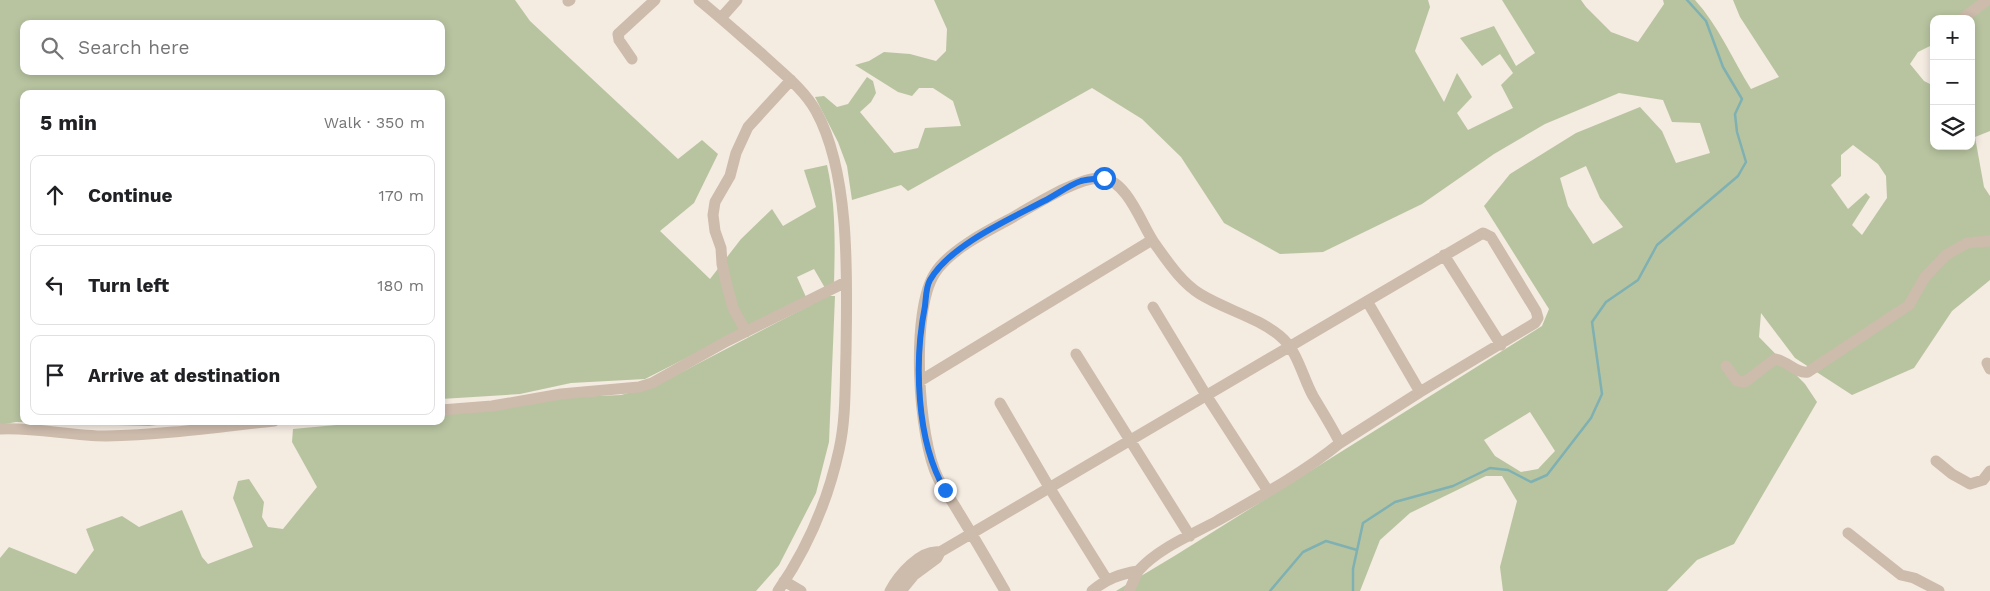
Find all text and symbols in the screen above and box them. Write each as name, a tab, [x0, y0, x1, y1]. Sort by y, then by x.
map controls	[1930, 15, 1975, 150]
button: +	[1930, 15, 1975, 60]
search box	[20, 20, 445, 75]
icon: search	[38, 34, 66, 62]
text: Search here	[78, 36, 189, 59]
button: −	[1930, 60, 1975, 105]
button: layers	[1930, 105, 1975, 150]
text: 5 min	[40, 110, 97, 135]
text: Walk · 350 m	[324, 113, 425, 132]
route start	[1093, 167, 1116, 190]
icon: ahead	[41, 181, 69, 209]
text: Continue	[88, 184, 172, 207]
text: 170 m	[378, 186, 424, 205]
icon: left	[41, 271, 69, 299]
text: Turn left	[88, 274, 169, 297]
text: 180 m	[377, 276, 424, 295]
icon: arrive	[41, 361, 69, 389]
text: Arrive at destination	[88, 364, 280, 387]
route end	[934, 479, 957, 502]

